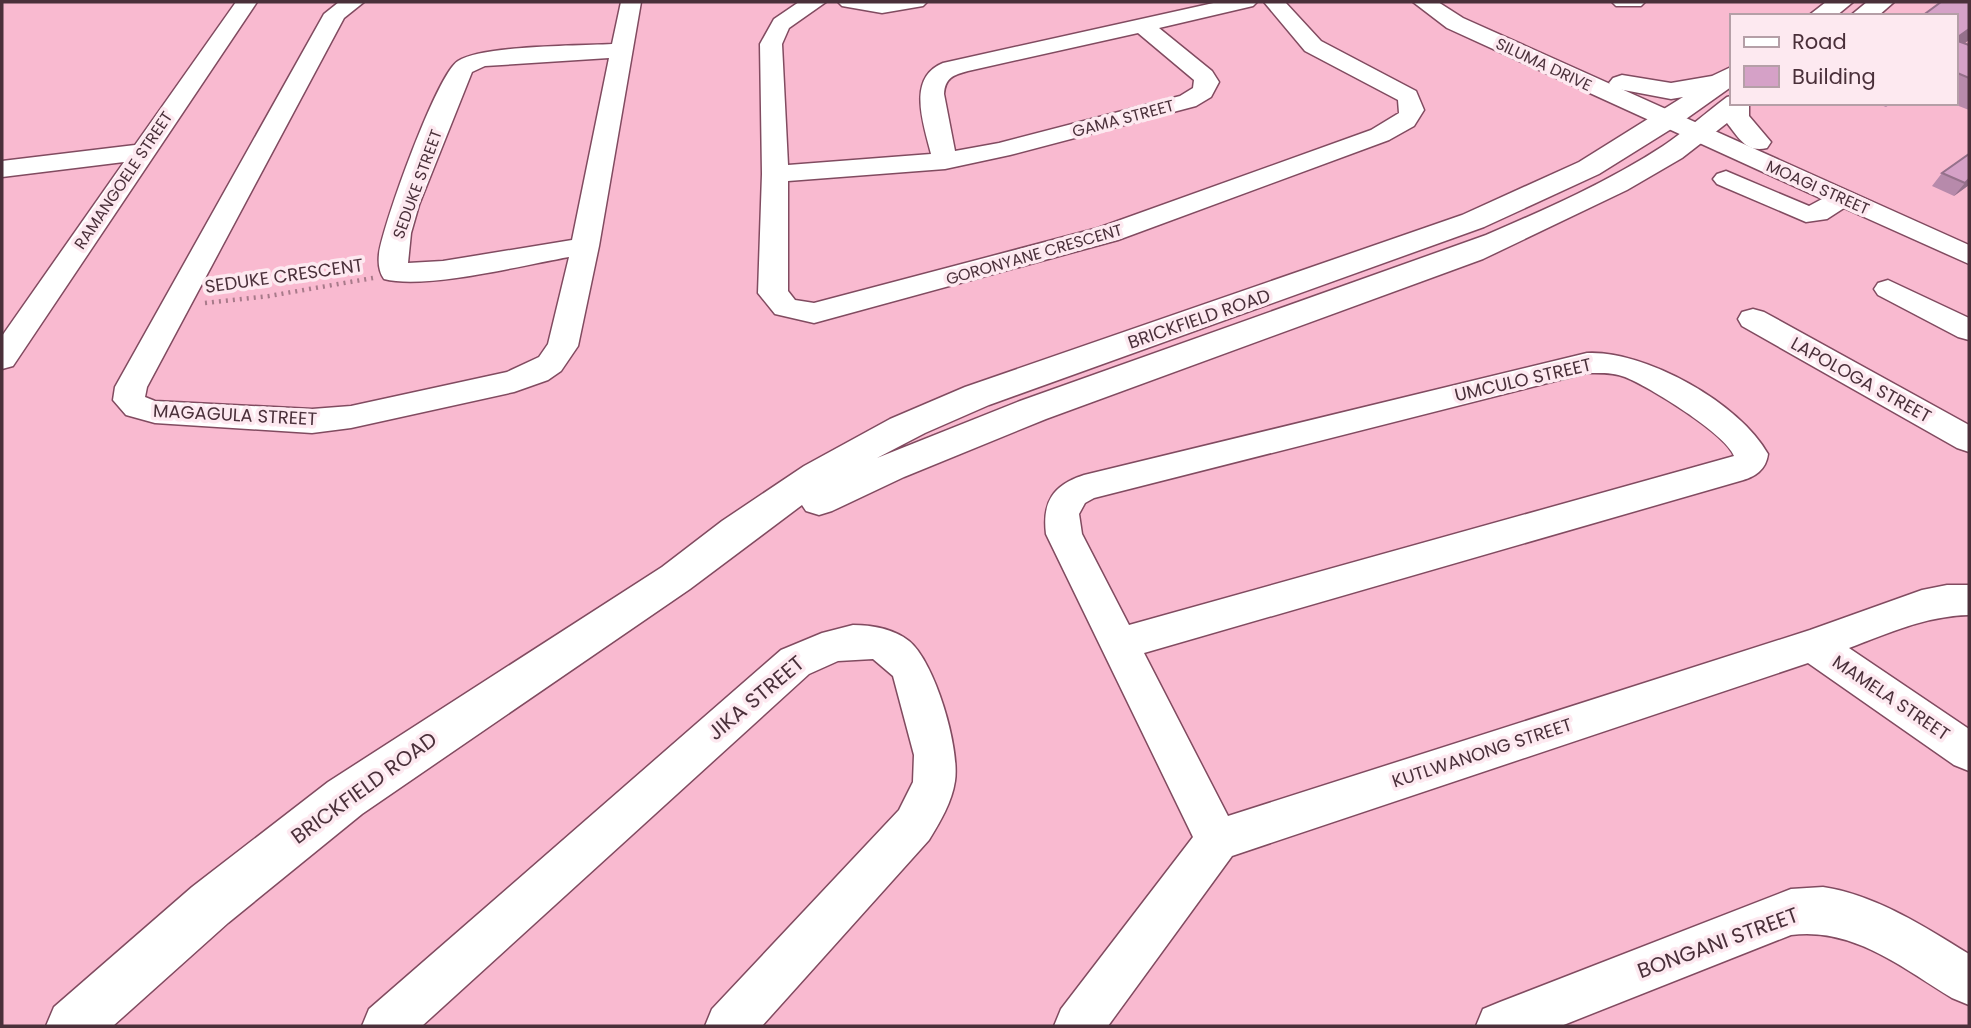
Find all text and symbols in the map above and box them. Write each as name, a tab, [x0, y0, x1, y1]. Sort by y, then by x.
legend	[1730, 14, 1957, 105]
text: Road	[1792, 27, 1847, 56]
street label: SILUMA DRIVE	[1492, 32, 1596, 97]
text: Building	[1792, 62, 1876, 91]
street label: GAMA STREET	[1069, 94, 1177, 143]
street label: RAMANGOELE STREET	[69, 106, 178, 254]
street label: SEDUKE STREET	[387, 126, 448, 242]
street label: MOAGI STREET	[1763, 154, 1873, 221]
street label: GORONYANE CRESCENT	[943, 218, 1125, 291]
street label: SEDUKE CRESCENT	[203, 252, 365, 299]
street label: BRICKFIELD ROAD	[1124, 282, 1273, 355]
street label: LAPOLOGA STREET	[1787, 331, 1936, 429]
street label: UMCULO STREET	[1452, 352, 1594, 407]
street label: MAGAGULA STREET	[152, 398, 318, 431]
street label: JIKA STREET	[701, 649, 810, 747]
street label: MAMELA STREET	[1828, 649, 1955, 746]
street label: KUTLWANONG STREET	[1389, 712, 1575, 793]
street label: BRICKFIELD ROAD	[285, 725, 443, 850]
street label: BONGANI STREET	[1633, 900, 1802, 985]

